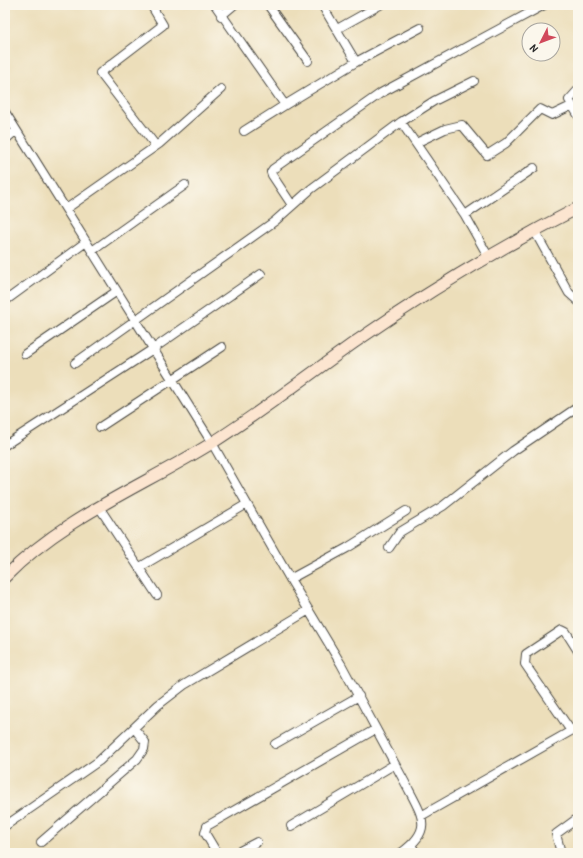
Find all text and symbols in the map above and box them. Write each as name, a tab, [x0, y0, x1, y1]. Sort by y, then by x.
north arrow	[521, 22, 561, 62]
text: N	[526, 42, 541, 56]

